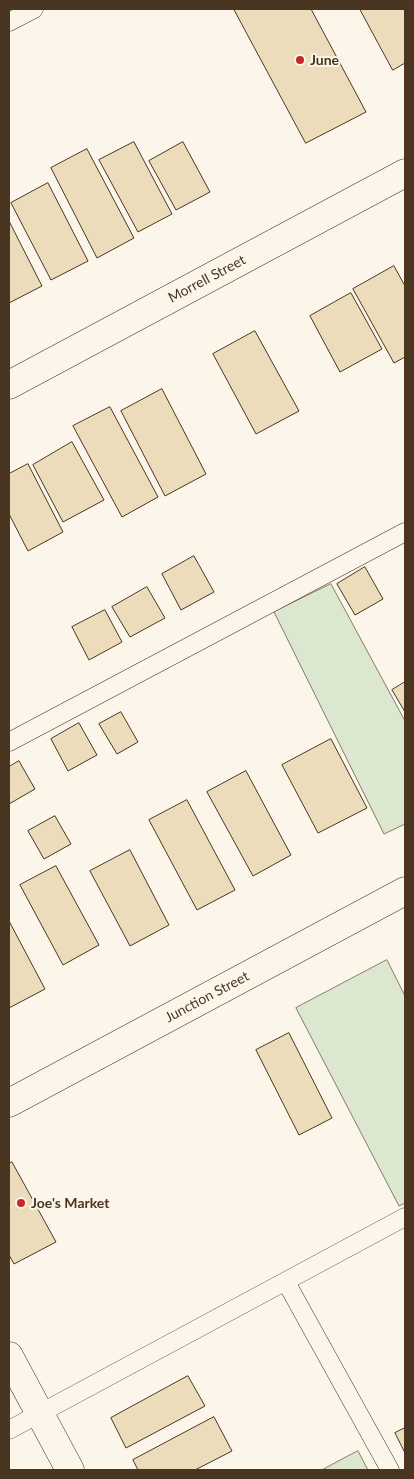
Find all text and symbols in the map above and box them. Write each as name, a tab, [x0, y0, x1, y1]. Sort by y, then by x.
place label: June	[310, 52, 339, 68]
marker: June	[294, 54, 306, 66]
street label: Morrell Street	[165, 252, 249, 306]
street label: Junction Street	[162, 968, 252, 1026]
place label: Joe's Market	[31, 1195, 109, 1211]
marker: Joe's Market	[15, 1197, 27, 1209]

